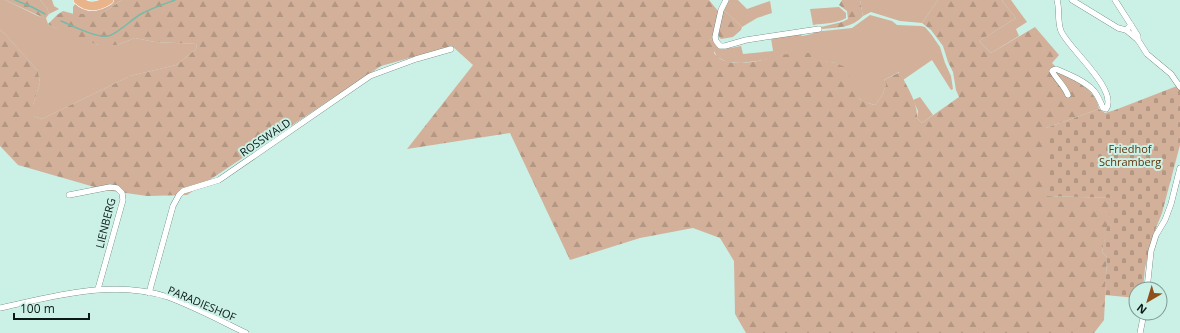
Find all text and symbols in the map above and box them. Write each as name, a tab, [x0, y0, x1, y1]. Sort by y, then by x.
street label: ROSSWALD	[237, 114, 293, 160]
park label: Friedhof Schramberg	[1099, 141, 1161, 169]
street label: LIENBERG	[92, 196, 118, 250]
north arrow	[1128, 281, 1168, 321]
street label: PARADIESHOF	[166, 282, 239, 324]
scale bar	[14, 295, 89, 321]
text: 100 m	[20, 300, 55, 317]
text: N	[1133, 301, 1150, 318]

